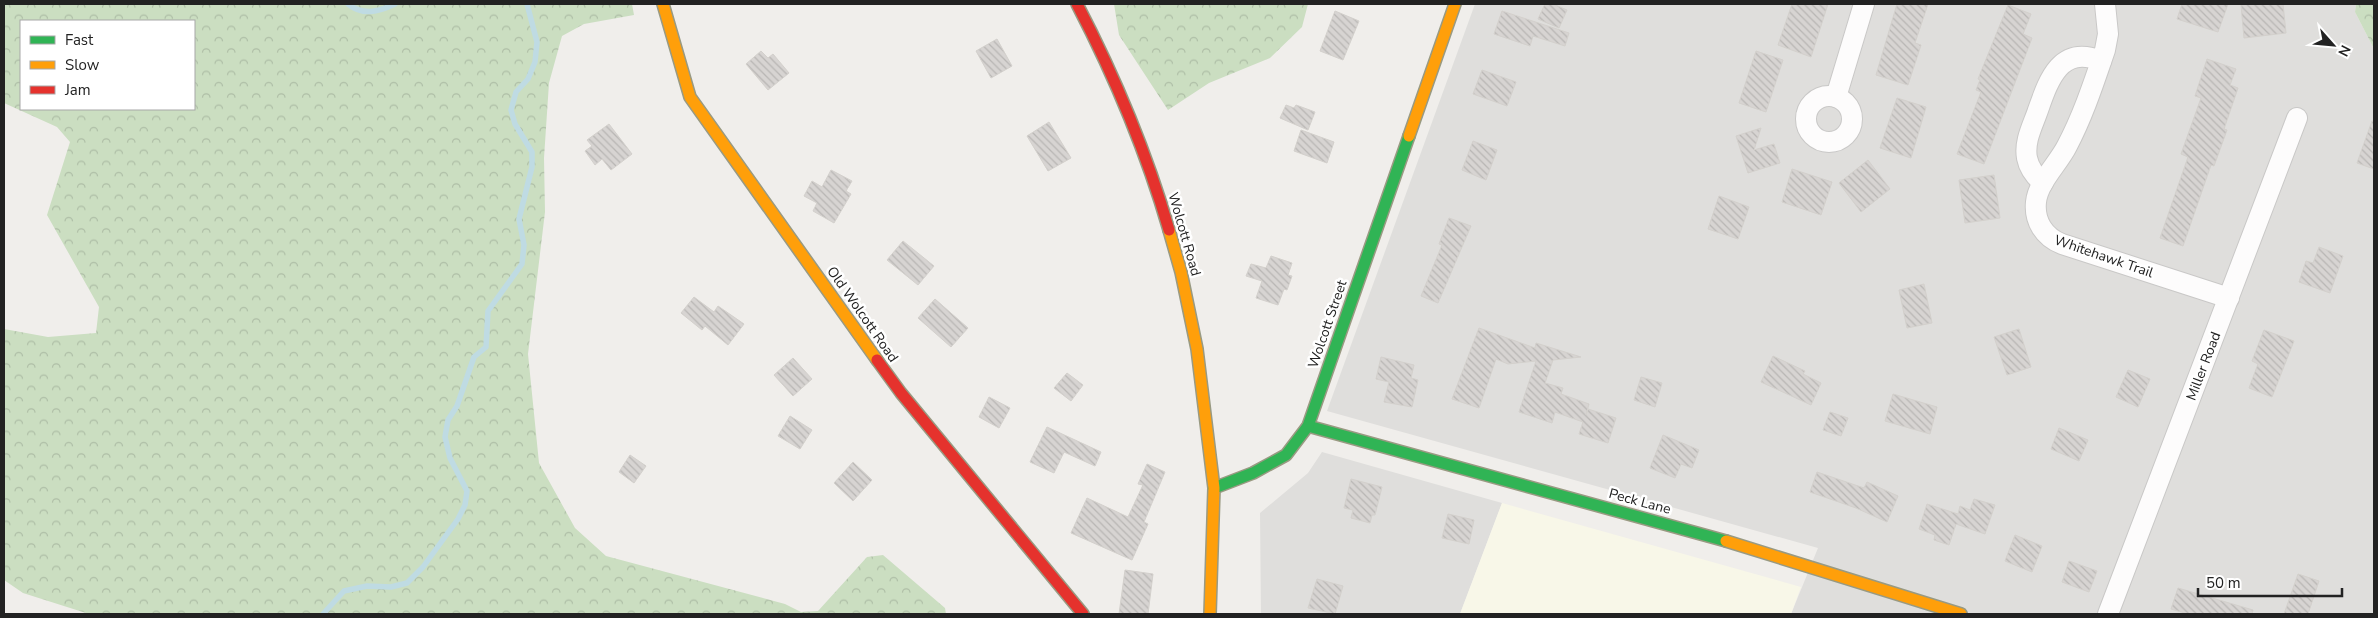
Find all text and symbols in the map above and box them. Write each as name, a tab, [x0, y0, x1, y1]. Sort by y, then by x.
legend	[20, 20, 195, 110]
north arrow	[2308, 20, 2358, 70]
text: Fast	[65, 30, 94, 50]
text: N	[2333, 42, 2355, 60]
text: Slow	[65, 55, 100, 75]
text: Jam	[64, 80, 91, 100]
street label: Wolcott Road	[1163, 190, 1206, 278]
street label: Whitehawk Trail	[2052, 231, 2157, 283]
street label: Old Wolcott Road	[822, 263, 903, 366]
street label: Wolcott Street	[1304, 278, 1351, 371]
street label: Miller Road	[2182, 329, 2225, 403]
street label: Peck Lane	[1607, 484, 1673, 519]
scale bar	[2198, 566, 2342, 598]
text: 50 m	[2206, 573, 2241, 593]

